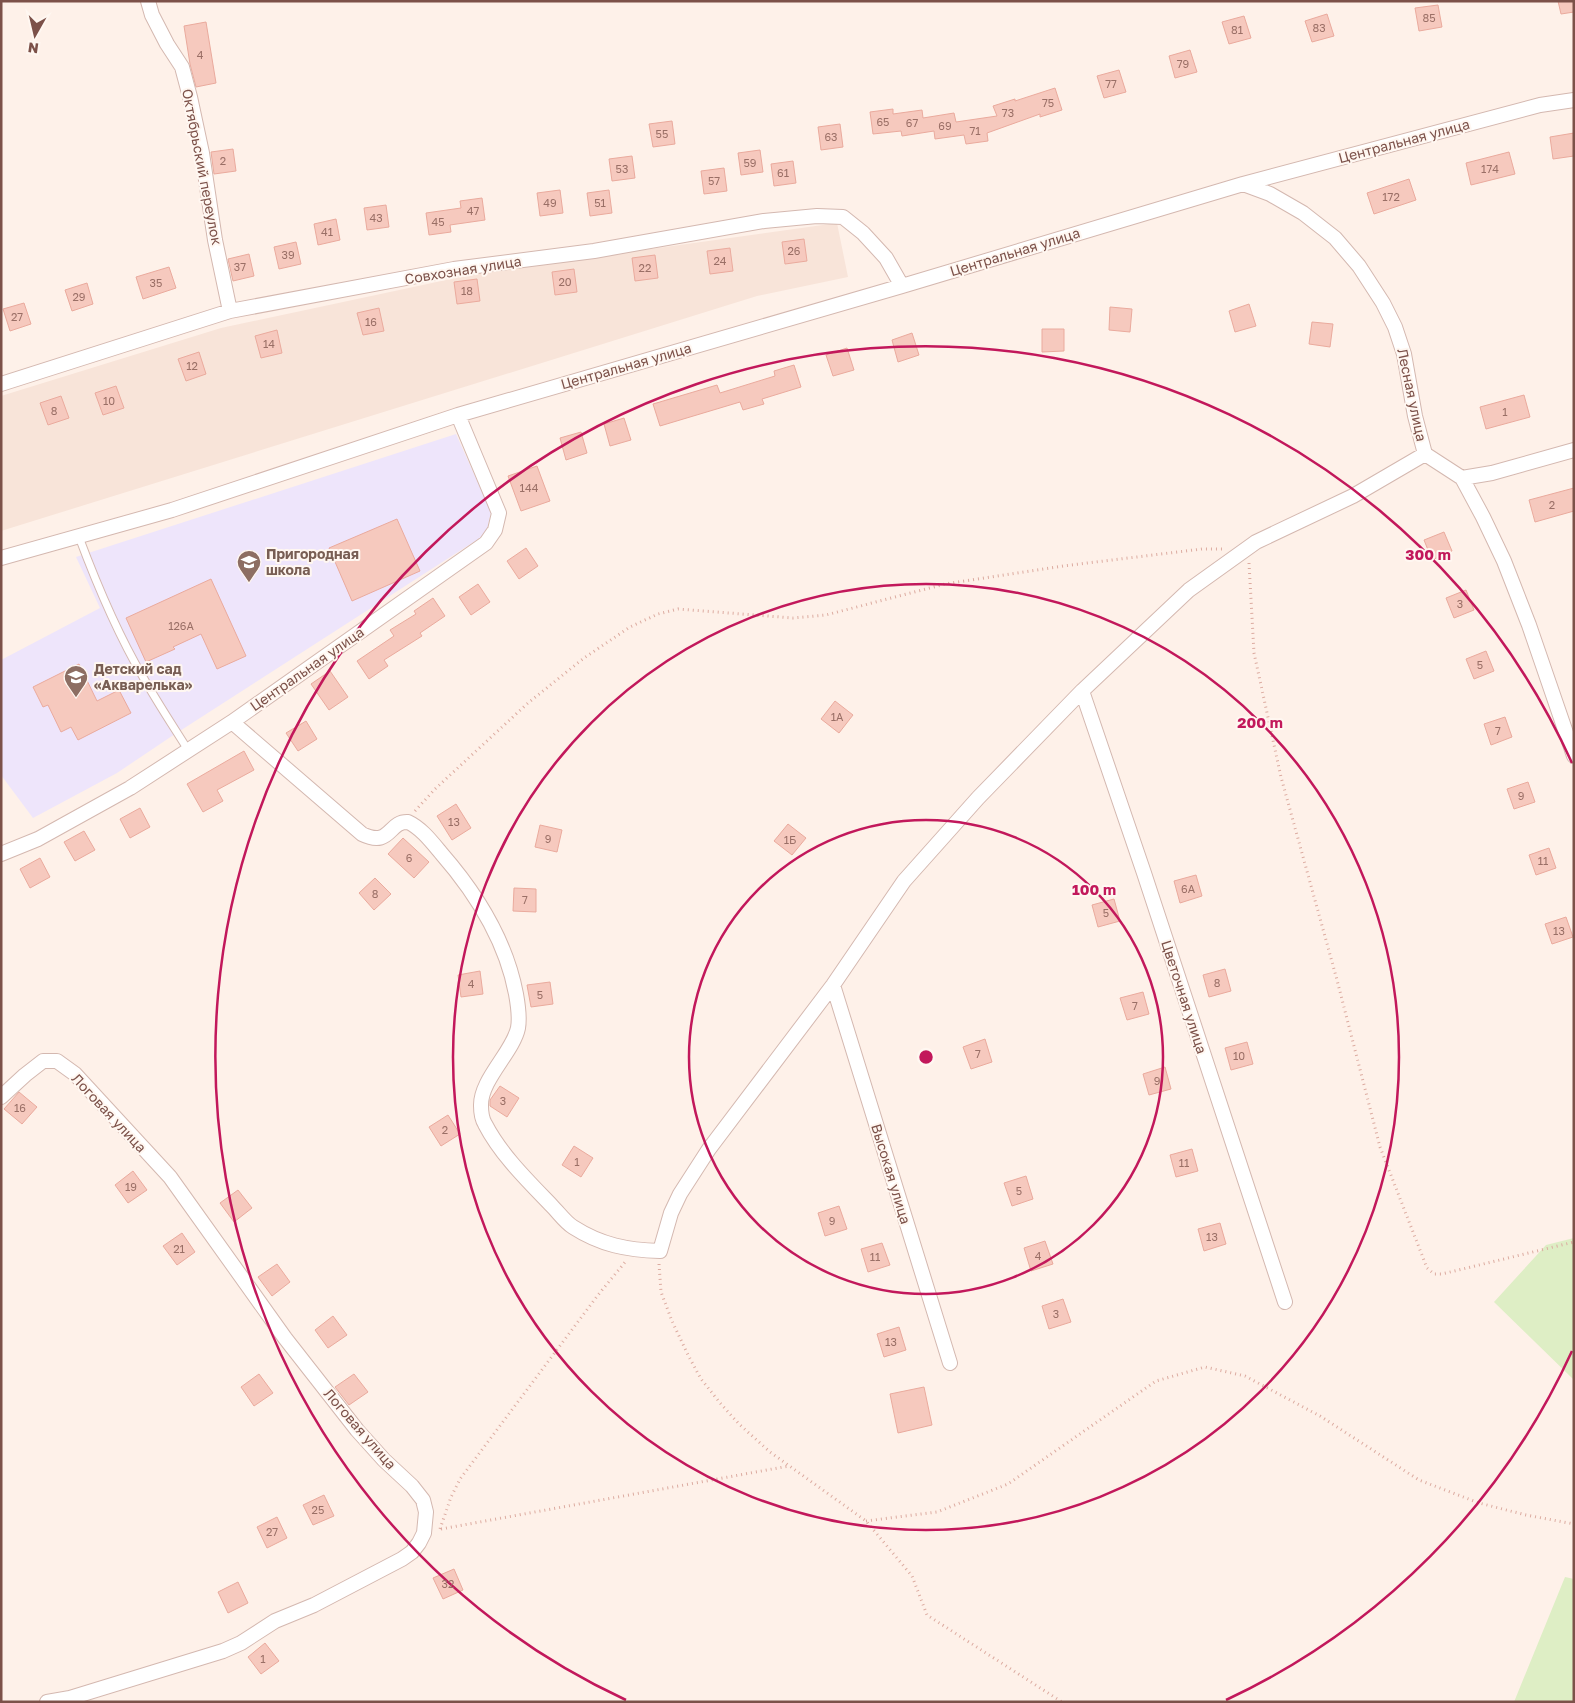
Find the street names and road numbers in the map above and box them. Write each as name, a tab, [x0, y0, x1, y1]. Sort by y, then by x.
street label: Октябрьский переулок	[179, 87, 226, 247]
street label: Центральная улица	[1336, 115, 1471, 166]
street label: Центральная улица	[948, 224, 1082, 279]
street label: Совхозная улица	[403, 252, 522, 287]
street label: Центральная улица	[559, 339, 693, 392]
street label: Лесная улица	[1394, 347, 1431, 443]
street label: Центральная улица	[247, 623, 367, 714]
street label: Цветочная улица	[1158, 938, 1211, 1056]
street label: Логовая улица	[69, 1070, 150, 1156]
street label: Высокая улица	[868, 1122, 915, 1226]
street label: Логовая улица	[321, 1385, 400, 1473]

